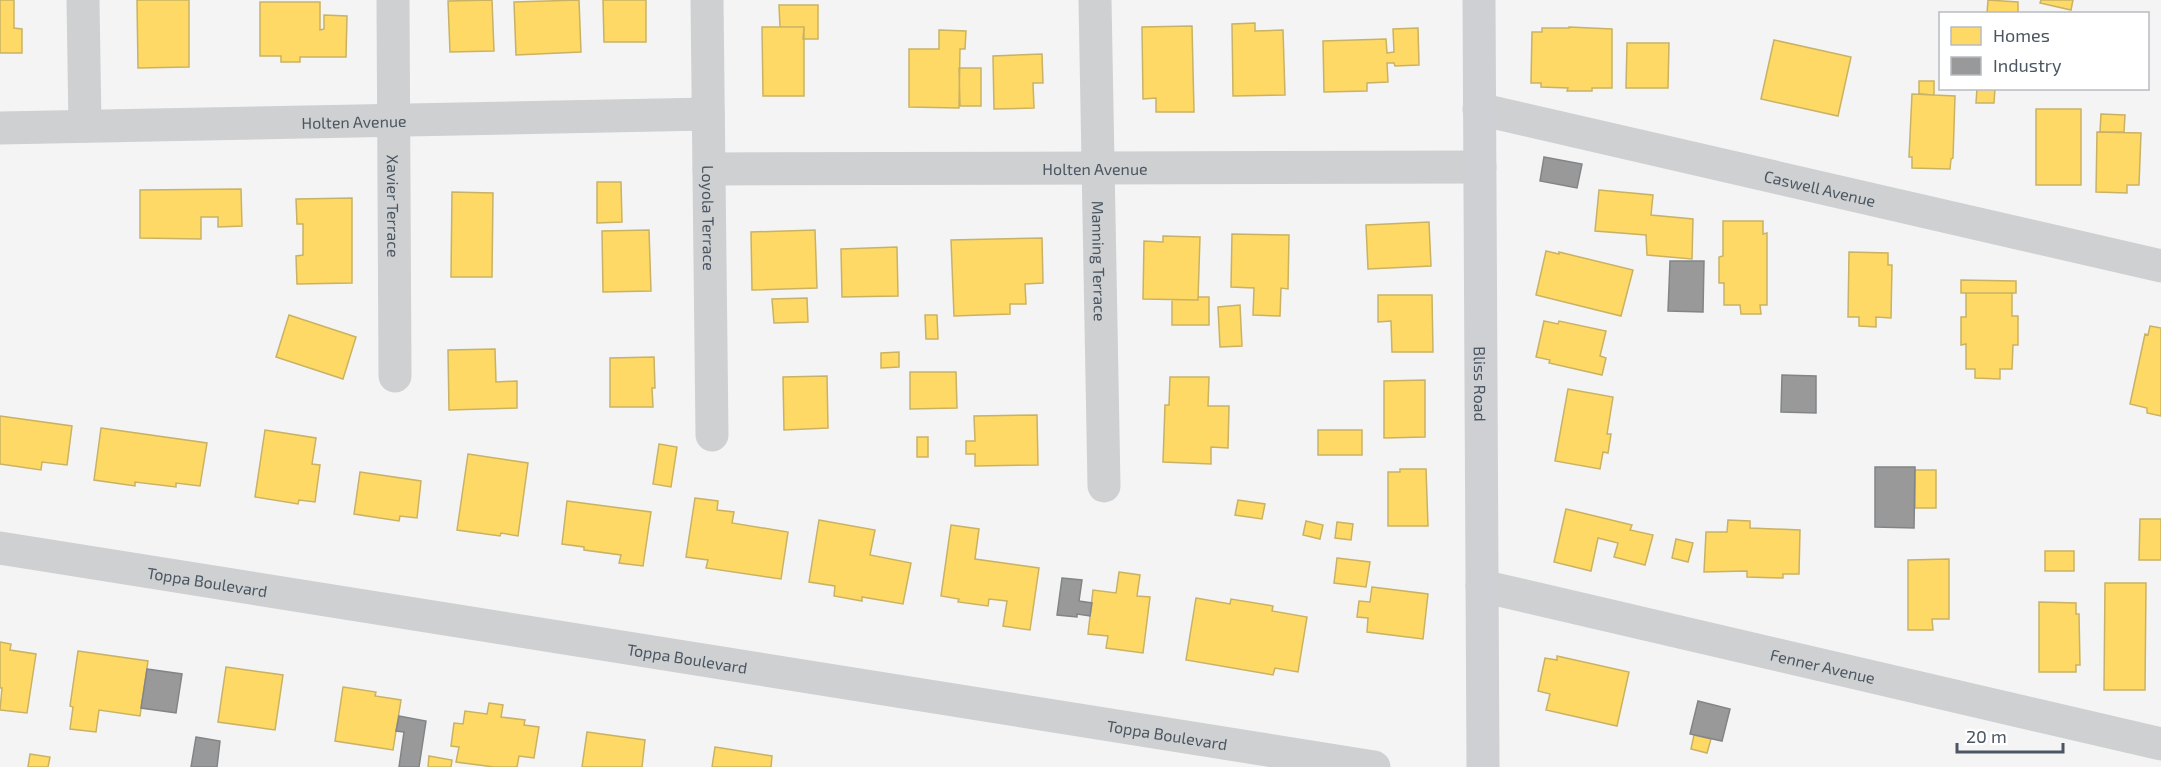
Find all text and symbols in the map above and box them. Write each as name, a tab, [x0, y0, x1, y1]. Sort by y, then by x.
legend	[1939, 12, 2149, 90]
text: Homes	[1993, 24, 2050, 46]
text: Industry	[1993, 54, 2062, 76]
street label: Holten Avenue	[301, 110, 407, 132]
street label: Xavier Terrace	[384, 154, 404, 258]
street label: Holten Avenue	[1042, 158, 1148, 178]
street label: Loyola Terrace	[699, 165, 720, 271]
street label: Caswell Avenue	[1763, 166, 1878, 210]
street label: Manning Terrace	[1089, 200, 1110, 322]
street label: Bliss Road	[1471, 346, 1491, 422]
street label: Toppa Boulevard	[146, 562, 269, 600]
street label: Toppa Boulevard	[626, 639, 749, 677]
street label: Fenner Avenue	[1769, 644, 1877, 687]
street label: Toppa Boulevard	[1106, 715, 1229, 753]
scale bar	[1957, 716, 2064, 754]
text: 20 m	[1966, 725, 2007, 747]

